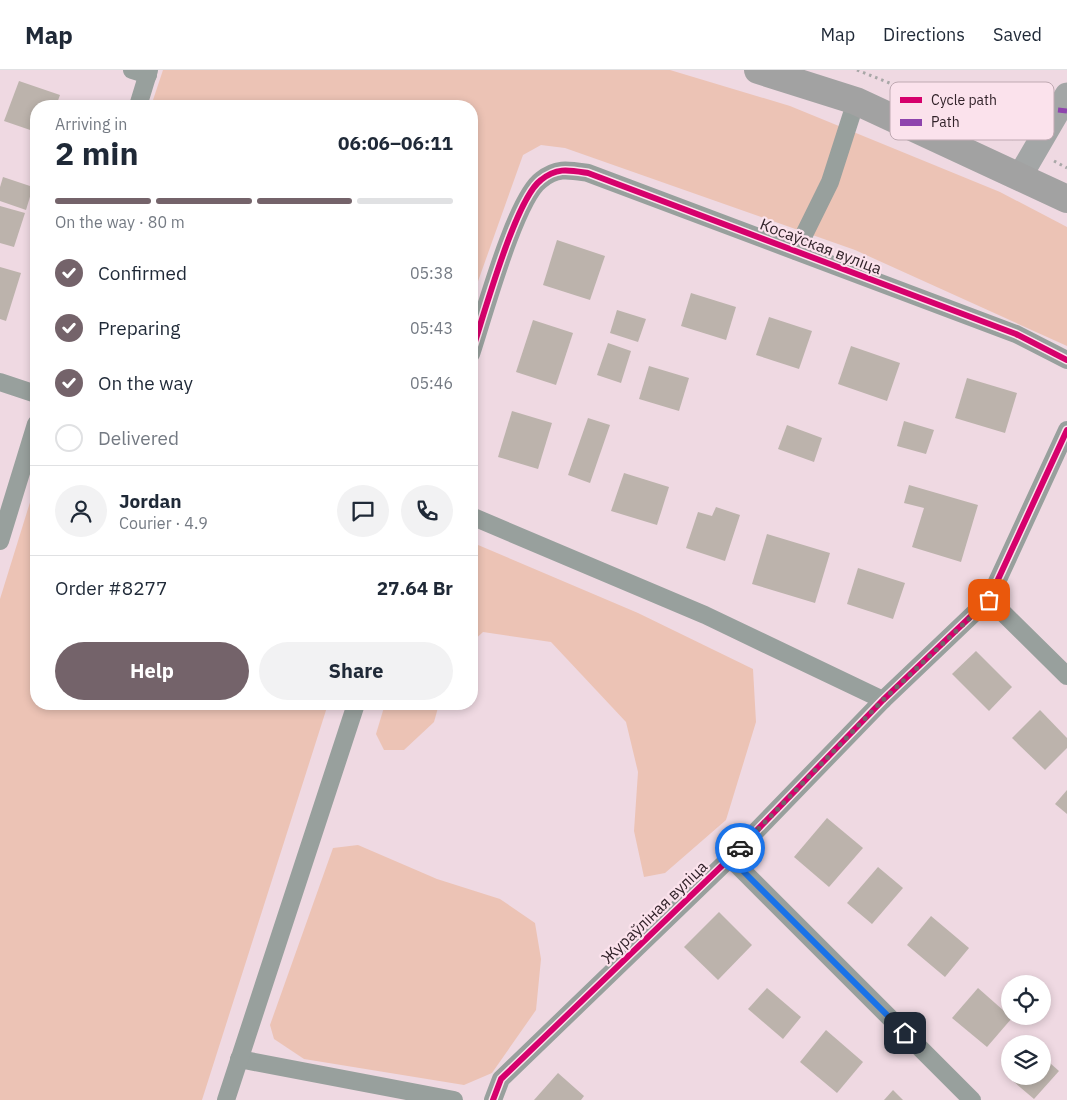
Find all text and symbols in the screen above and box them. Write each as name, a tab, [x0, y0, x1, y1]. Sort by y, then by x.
text: Map	[25, 19, 73, 51]
text: Map	[820, 23, 855, 46]
text: Directions	[883, 23, 965, 46]
text: Saved	[993, 23, 1042, 46]
legend	[890, 82, 1054, 140]
text: Cycle path	[931, 91, 997, 109]
text: Path	[931, 113, 960, 131]
text: Arriving in	[55, 114, 127, 134]
text: 06:06–06:11	[338, 131, 453, 155]
text: 2 min	[55, 132, 139, 174]
text: On the way · 80 m	[55, 212, 185, 232]
street label: Косаўская вуліца	[757, 214, 885, 279]
icon: check	[55, 259, 83, 287]
text: Confirmed	[98, 261, 187, 285]
text: 05:38	[410, 263, 453, 283]
icon: check	[55, 314, 83, 342]
text: Preparing	[98, 316, 180, 340]
text: 05:43	[410, 318, 453, 338]
icon: check	[55, 369, 83, 397]
text: On the way	[98, 371, 193, 395]
text: 05:46	[410, 373, 453, 393]
text: Delivered	[98, 426, 179, 450]
button: person	[55, 485, 107, 537]
button: chat	[337, 485, 389, 537]
button: phone	[401, 485, 453, 537]
text: Jordan	[119, 489, 182, 513]
text: Courier · 4.9	[119, 513, 208, 533]
text: Order #8277	[55, 576, 167, 600]
text: 27.64 Br	[377, 576, 453, 600]
pin	[968, 579, 1010, 621]
icon: bag	[975, 586, 1003, 614]
button: Help	[55, 642, 249, 700]
button: Share	[259, 642, 453, 700]
courier	[715, 823, 765, 873]
icon: car	[726, 834, 754, 862]
street label: Жураўліная вуліца	[597, 856, 712, 968]
map controls	[1001, 975, 1051, 1085]
button: locate	[1001, 975, 1051, 1025]
pin	[884, 1012, 926, 1054]
icon: home	[891, 1019, 919, 1047]
button: layers	[1001, 1035, 1051, 1085]

